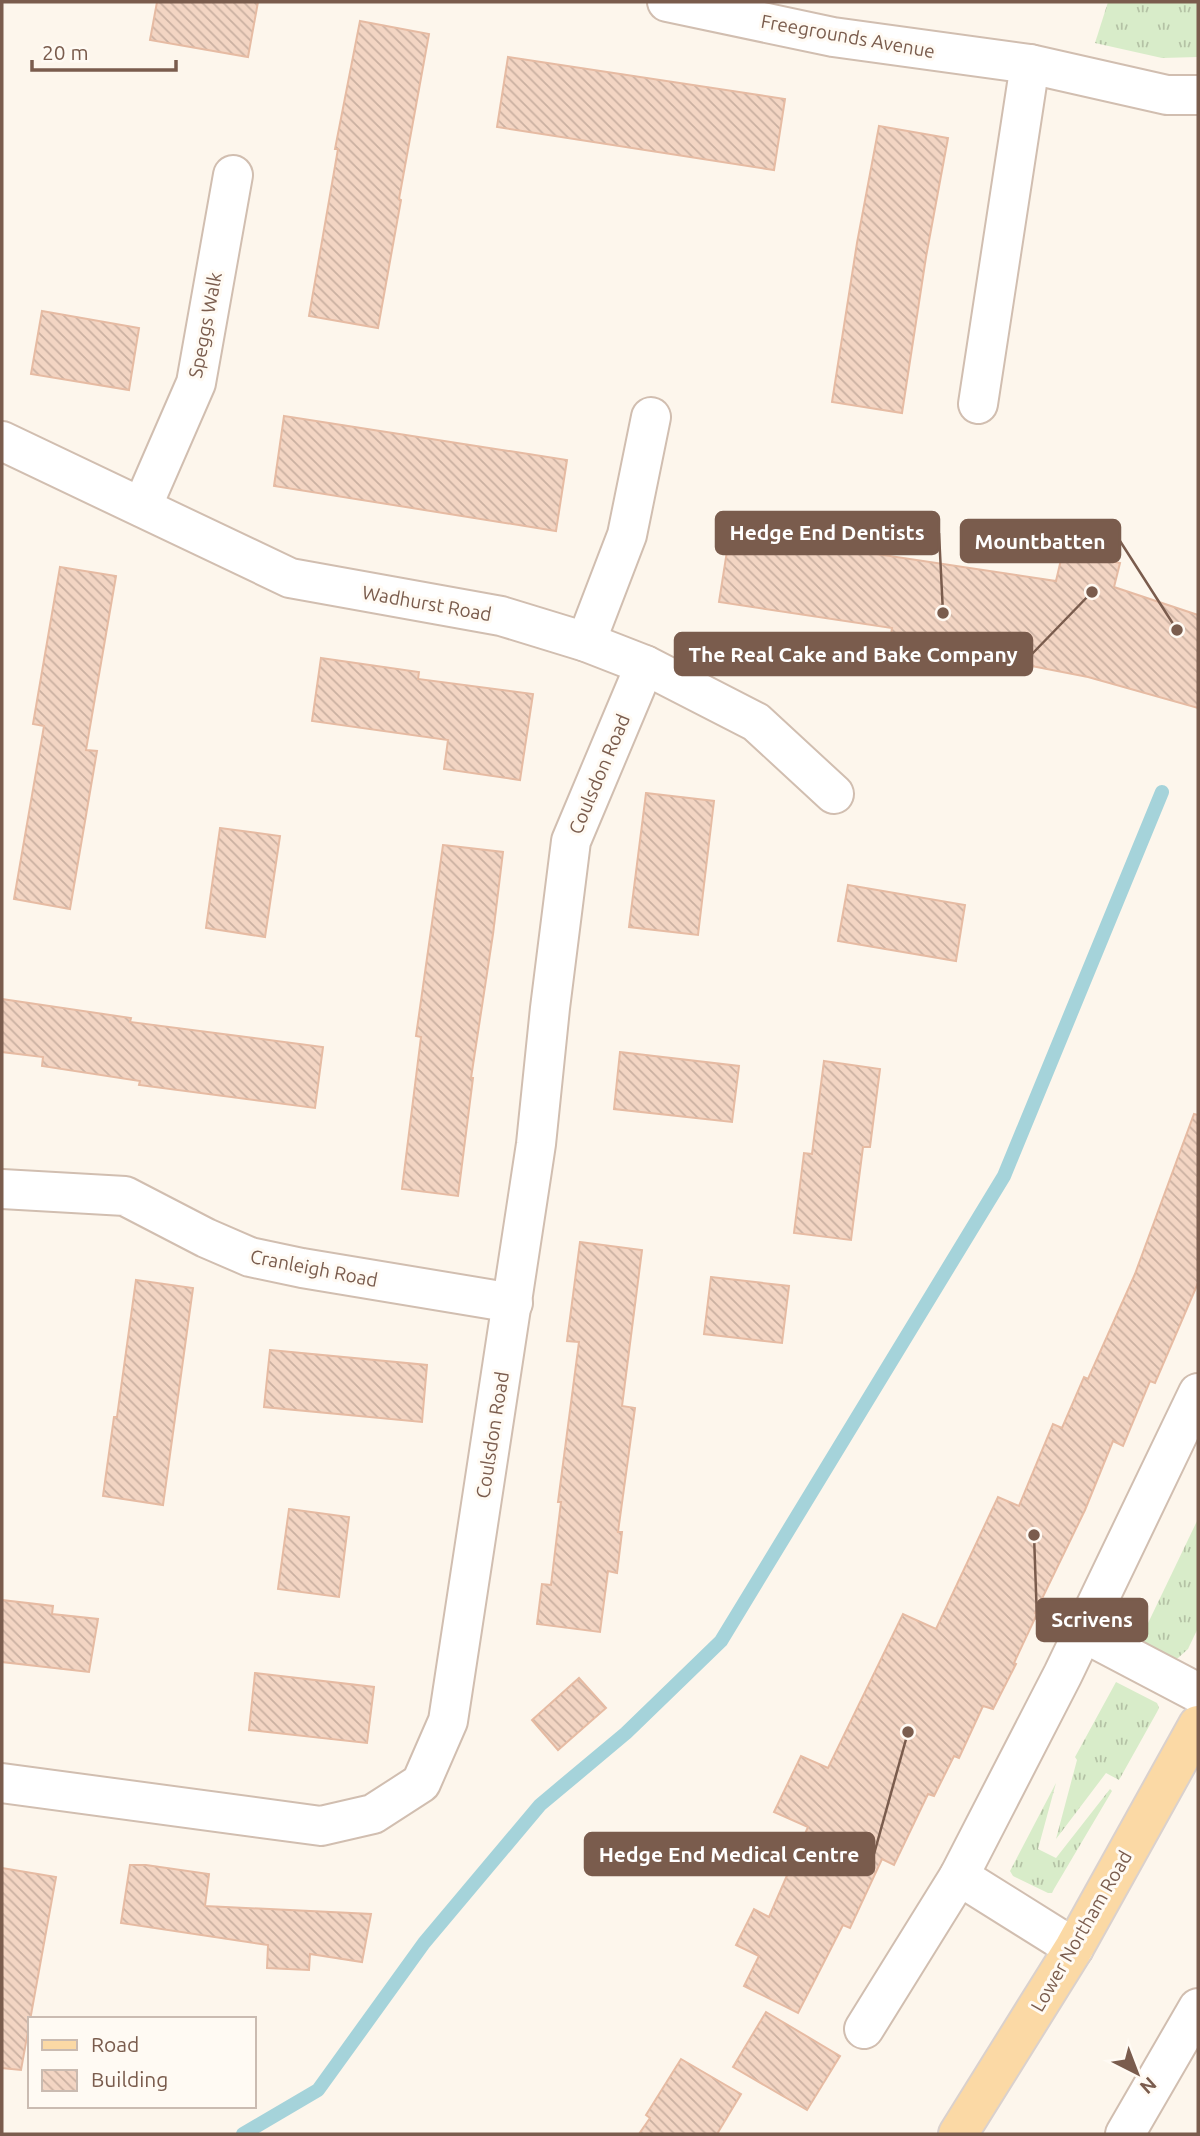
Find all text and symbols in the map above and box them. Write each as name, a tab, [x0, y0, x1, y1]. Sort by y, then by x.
street label: Freegrounds Avenue	[759, 10, 937, 62]
scale bar	[32, 28, 175, 72]
text: 20 m	[42, 40, 89, 64]
street label: Speggs Walk	[184, 270, 226, 380]
callout: Hedge End Dentists	[716, 512, 939, 554]
text: Hedge End Dentists	[729, 520, 925, 544]
callout: Mountbatten	[961, 520, 1120, 562]
text: Mountbatten	[974, 529, 1106, 553]
street label: Wadhurst Road	[361, 581, 493, 625]
callout: The Real Cake and Bake Company	[675, 633, 1032, 675]
text: The Real Cake and Bake Company	[688, 642, 1018, 666]
street label: Coulsdon Road	[564, 711, 634, 837]
street label: Cranleigh Road	[248, 1245, 380, 1291]
street label: Coulsdon Road	[471, 1370, 513, 1500]
callout: Scrivens	[1037, 1599, 1147, 1641]
text: Scrivens	[1051, 1607, 1133, 1631]
callout: Hedge End Medical Centre	[585, 1833, 874, 1875]
text: Hedge End Medical Centre	[599, 1842, 859, 1866]
street label: Lower Northam Road	[1026, 1847, 1136, 2015]
legend	[28, 2017, 256, 2108]
text: Road	[91, 2032, 139, 2056]
north arrow	[1102, 2038, 1172, 2108]
text: Building	[91, 2067, 168, 2091]
text: N	[1136, 2073, 1161, 2099]

